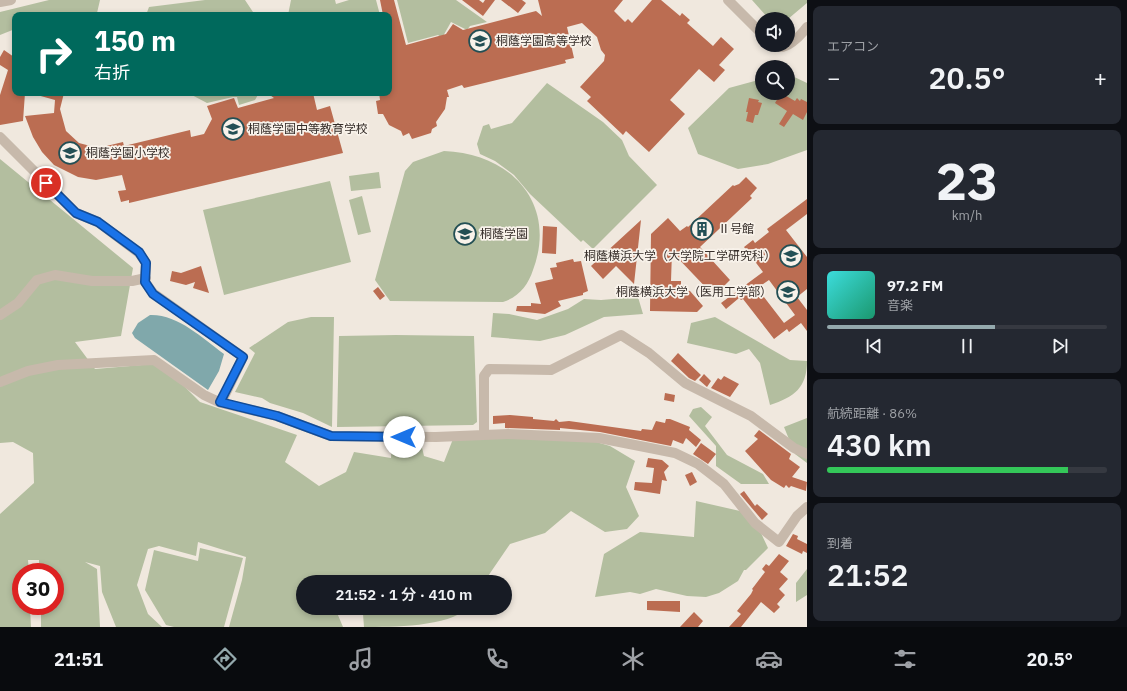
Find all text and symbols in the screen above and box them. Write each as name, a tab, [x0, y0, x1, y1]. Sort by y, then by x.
map controls	[755, 12, 795, 100]
button: sound	[755, 12, 795, 52]
text: 150 m	[94, 22, 176, 59]
icon: right	[28, 28, 80, 80]
school or university icon: 桐蔭学園高等学校	[467, 28, 493, 54]
place label: 桐蔭学園高等学校	[496, 33, 592, 48]
text: エアコン	[827, 38, 879, 55]
text: 20.5°	[928, 58, 1006, 97]
button: search	[755, 60, 795, 100]
text: 右折	[94, 61, 130, 84]
text: −	[827, 63, 840, 92]
text: +	[1094, 63, 1107, 92]
school or university icon: 桐蔭学園中等教育学校	[220, 116, 246, 142]
place label: 桐蔭学園中等教育学校	[248, 121, 368, 136]
school or university icon: 桐蔭学園小学校	[57, 140, 83, 166]
place label: 桐蔭学園小学校	[86, 145, 170, 160]
text: 23	[936, 147, 998, 214]
pin	[29, 166, 63, 200]
icon: arrive	[35, 172, 57, 194]
text: km/h	[952, 207, 982, 224]
building icon: Ⅱ号館	[689, 216, 715, 242]
school or university icon: 桐蔭学園	[452, 221, 478, 247]
place label: Ⅱ号館	[718, 221, 754, 236]
place label: 桐蔭学園	[480, 226, 528, 241]
school or university icon: 桐蔭横浜大学（大学院工学研究科）	[778, 243, 804, 269]
place label: 桐蔭横浜大学（大学院工学研究科）	[584, 248, 776, 263]
text: 97.2 FM	[887, 276, 943, 295]
school or university icon: 桐蔭横浜大学（医用工学部）	[775, 279, 801, 305]
place label: 桐蔭横浜大学（医用工学部）	[616, 284, 772, 299]
text: 音楽	[887, 297, 913, 314]
icon: previous	[863, 335, 885, 357]
icon: pause	[956, 335, 978, 357]
icon: next	[1049, 335, 1071, 357]
text: 航続距離 · 86%	[827, 405, 917, 422]
position arrow	[383, 416, 425, 458]
text: 430 km	[827, 425, 932, 464]
text: 到着	[827, 535, 853, 552]
text: 21:52	[827, 555, 909, 594]
speed limit sign: 30	[12, 563, 64, 615]
text: 21:52 · 1 分 · 410 m	[336, 585, 472, 604]
icon: directions	[211, 645, 239, 673]
icon: music	[347, 645, 375, 673]
icon: phone	[483, 645, 511, 673]
icon: climate	[619, 645, 647, 673]
icon: car	[755, 645, 783, 673]
icon: filters	[891, 645, 919, 673]
text: 21:51	[54, 648, 103, 671]
text: 20.5°	[1027, 648, 1073, 671]

